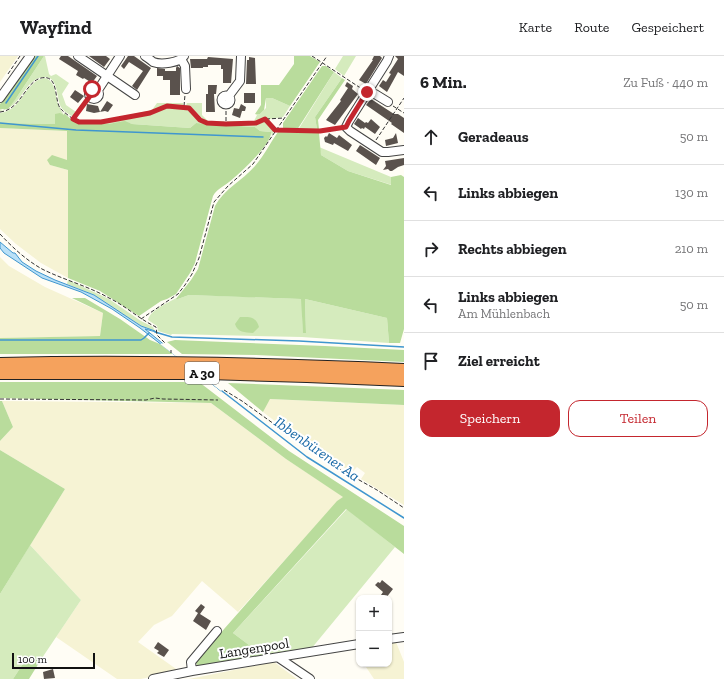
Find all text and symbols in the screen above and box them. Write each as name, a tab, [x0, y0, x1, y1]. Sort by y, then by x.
text: Wayfind	[20, 16, 92, 39]
text: Karte	[519, 19, 552, 36]
text: Route	[574, 19, 609, 36]
text: Gespeichert	[631, 19, 704, 36]
text: 6 Min.	[420, 72, 467, 92]
text: Zu Fuß · 440 m	[623, 75, 708, 90]
route start	[83, 80, 101, 98]
route end	[358, 83, 376, 101]
icon: ahead	[420, 126, 442, 148]
text: Geradeaus	[458, 128, 529, 146]
text: 50 m	[680, 129, 708, 144]
icon: left	[420, 182, 442, 204]
text: Links abbiegen	[458, 184, 558, 202]
text: 130 m	[675, 185, 708, 200]
icon: right	[420, 238, 442, 260]
text: Rechts abbiegen	[458, 240, 567, 258]
text: 210 m	[675, 241, 708, 256]
text: Links abbiegen	[458, 288, 558, 306]
icon: left	[420, 294, 442, 316]
text: 50 m	[680, 297, 708, 312]
text: Am Mühlenbach	[458, 306, 550, 321]
icon: arrive	[420, 350, 442, 372]
text: Ziel erreicht	[458, 352, 540, 370]
road number: A 30	[185, 362, 219, 384]
button: Speichern	[420, 400, 560, 437]
button: Teilen	[568, 400, 708, 437]
water label: Ibbenbürener Aa	[271, 413, 363, 485]
map controls	[356, 595, 392, 667]
button: +	[356, 595, 392, 631]
button: −	[356, 631, 392, 667]
street label: Langenpool	[218, 635, 290, 662]
scale bar	[12, 651, 95, 670]
text: 100 m	[18, 653, 47, 666]

